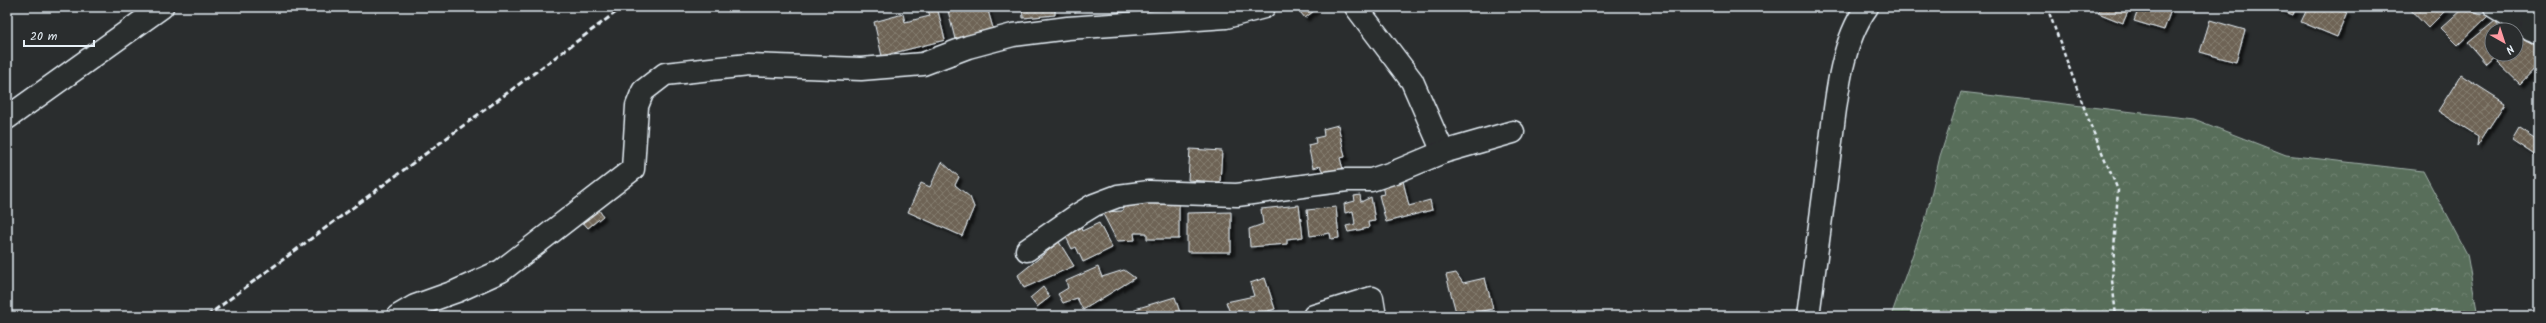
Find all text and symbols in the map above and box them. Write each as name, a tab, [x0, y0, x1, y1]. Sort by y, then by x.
scale bar	[24, 22, 94, 48]
north arrow	[2484, 22, 2524, 62]
text: 20 m	[30, 27, 58, 46]
text: N	[2501, 40, 2518, 58]

